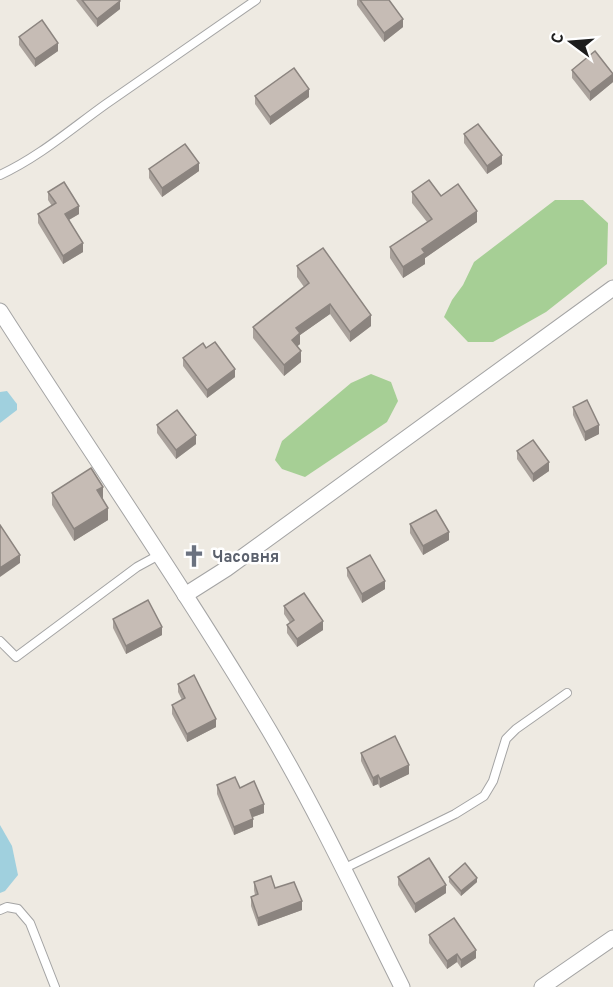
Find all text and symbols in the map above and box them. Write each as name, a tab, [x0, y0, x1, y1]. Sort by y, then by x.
north arrow	[541, 12, 601, 72]
text: С	[547, 31, 570, 46]
church icon: Часовня	[181, 543, 207, 569]
place label: Часовня	[212, 548, 279, 568]

